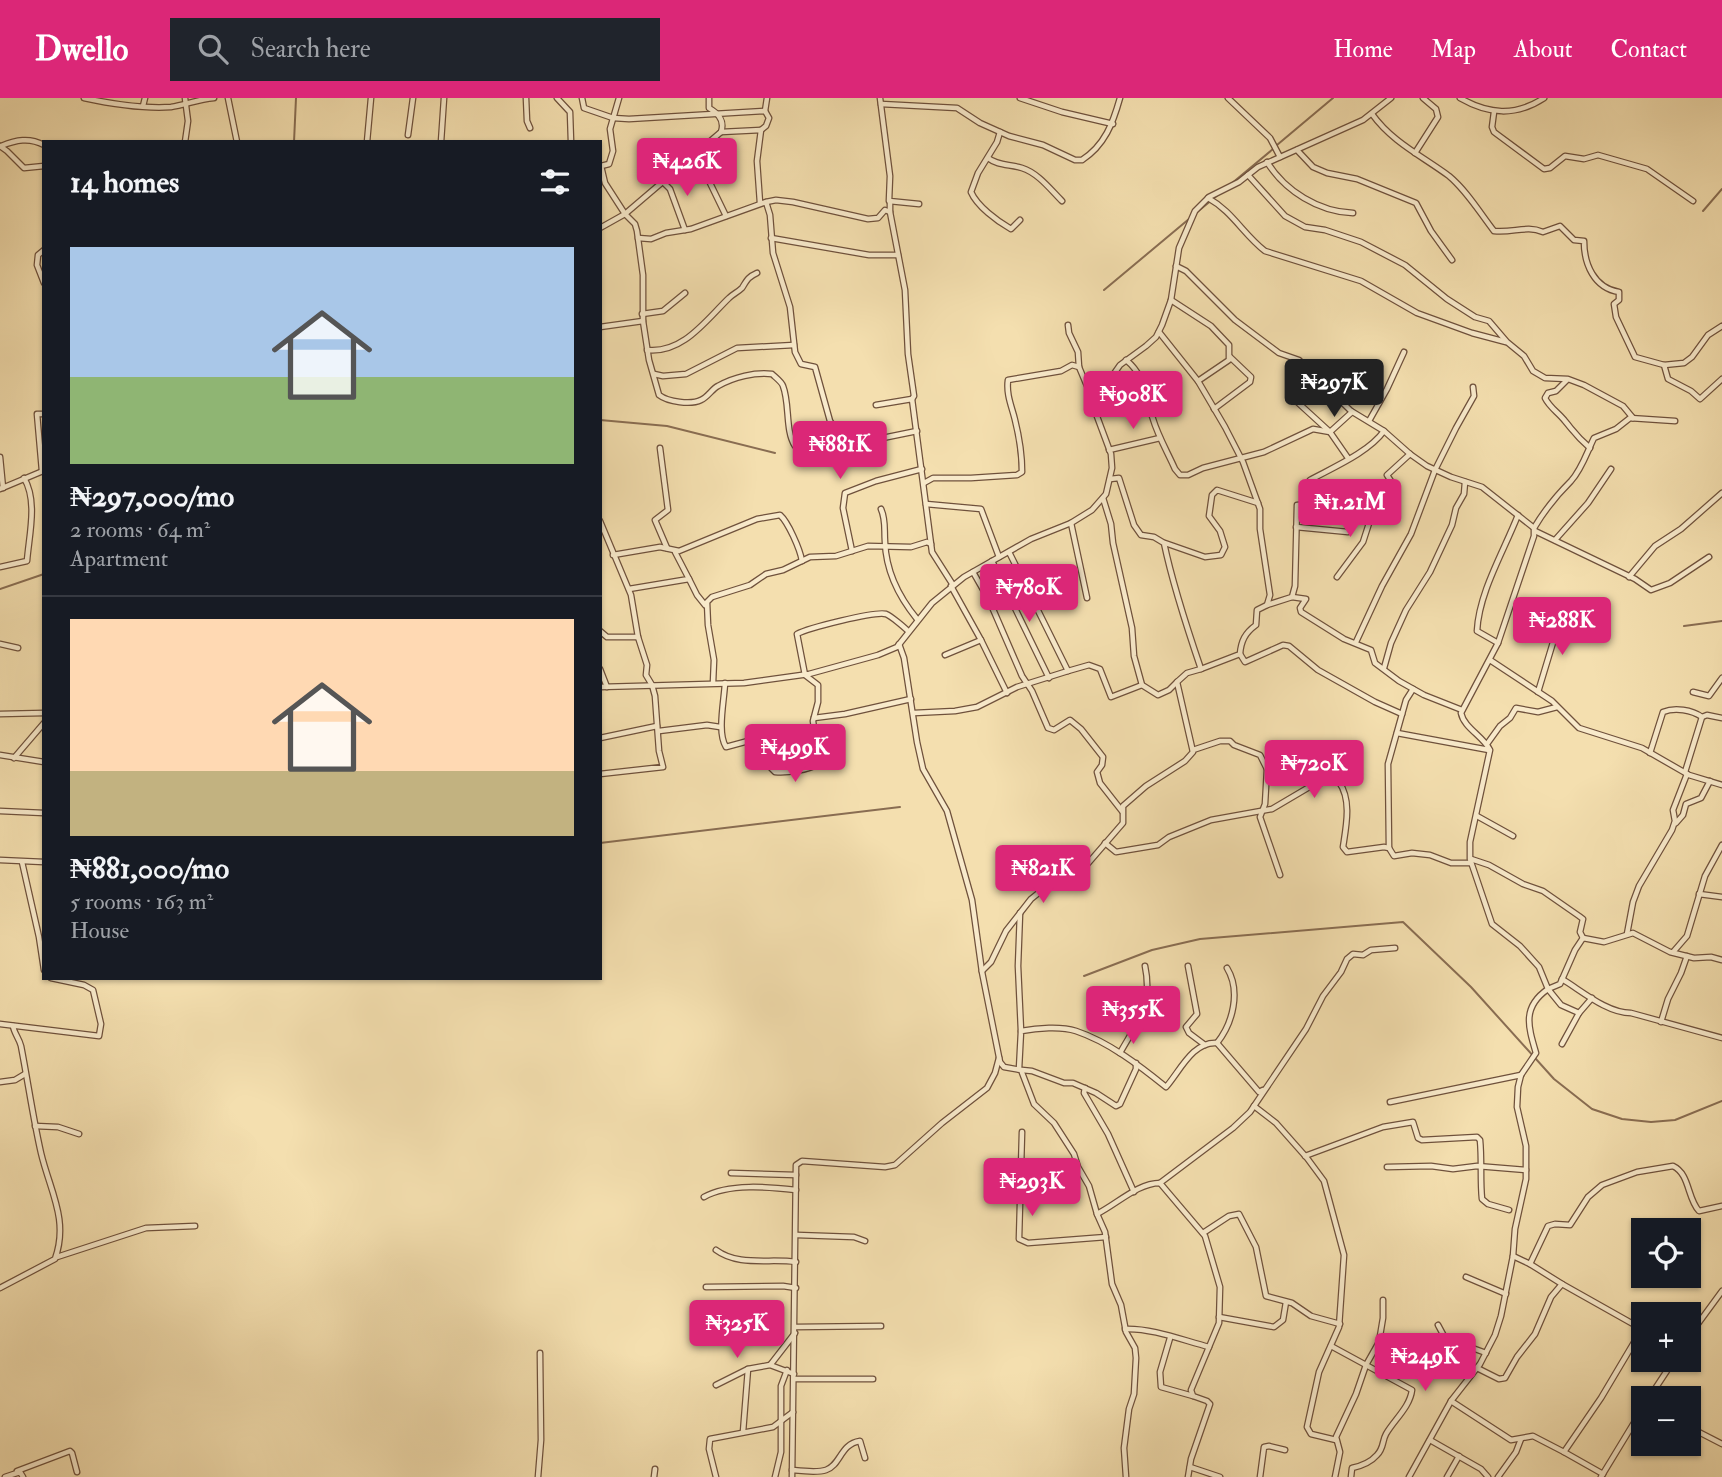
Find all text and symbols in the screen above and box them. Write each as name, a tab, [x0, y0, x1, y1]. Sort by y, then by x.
search box	[170, 18, 660, 81]
text: Dwello	[35, 29, 128, 70]
icon: search	[194, 30, 232, 68]
text: Search here	[250, 33, 371, 65]
text: Home	[1333, 34, 1393, 65]
text: Map	[1431, 34, 1476, 65]
text: About	[1514, 34, 1573, 65]
text: Contact	[1611, 34, 1687, 65]
pin: ₦426K	[638, 139, 736, 198]
text: ₦426K	[653, 146, 721, 175]
icon: filters	[536, 163, 574, 201]
text: 14 homes	[70, 164, 179, 201]
icon: home	[259, 292, 385, 418]
pin: ₦297K	[1285, 360, 1383, 419]
text: ₦297K	[1301, 367, 1367, 396]
pin: ₦908K	[1084, 372, 1182, 431]
text: ₦908K	[1099, 379, 1167, 408]
pin: ₦881K	[791, 422, 889, 481]
text: ₦881K	[809, 429, 871, 458]
text: ₦297,000/mo	[70, 478, 234, 515]
pin: ₦1.21M	[1293, 480, 1407, 539]
text: ₦1.21M	[1314, 487, 1386, 516]
text: 2 rooms · 64 m²	[70, 515, 210, 544]
text: Apartment	[70, 544, 168, 573]
pin: ₦780K	[980, 564, 1078, 624]
text: ₦780K	[996, 572, 1062, 601]
pin: ₦288K	[1513, 598, 1611, 657]
text: ₦288K	[1529, 605, 1595, 634]
icon: home	[259, 664, 385, 790]
pin: ₦499K	[746, 724, 844, 784]
text: ₦499K	[761, 732, 829, 761]
pin: ₦720K	[1265, 740, 1363, 800]
text: ₦720K	[1281, 748, 1347, 777]
pin: ₦821K	[994, 846, 1092, 905]
text: ₦881,000/mo	[70, 850, 229, 887]
text: ₦821K	[1011, 853, 1075, 882]
text: 5 rooms · 163 m²	[70, 887, 213, 916]
text: House	[70, 916, 129, 945]
pin: ₦355K	[1084, 986, 1182, 1046]
text: ₦355K	[1102, 994, 1164, 1023]
pin: ₦293K	[983, 1158, 1081, 1218]
text: ₦293K	[1000, 1166, 1064, 1195]
map controls	[1631, 1218, 1701, 1456]
button: locate	[1631, 1218, 1701, 1288]
pin: ₦325K	[688, 1300, 786, 1360]
button: +	[1631, 1302, 1701, 1372]
text: ₦325K	[705, 1308, 769, 1337]
pin: ₦249K	[1376, 1334, 1474, 1393]
text: ₦249K	[1391, 1341, 1459, 1370]
button: −	[1631, 1386, 1701, 1456]

